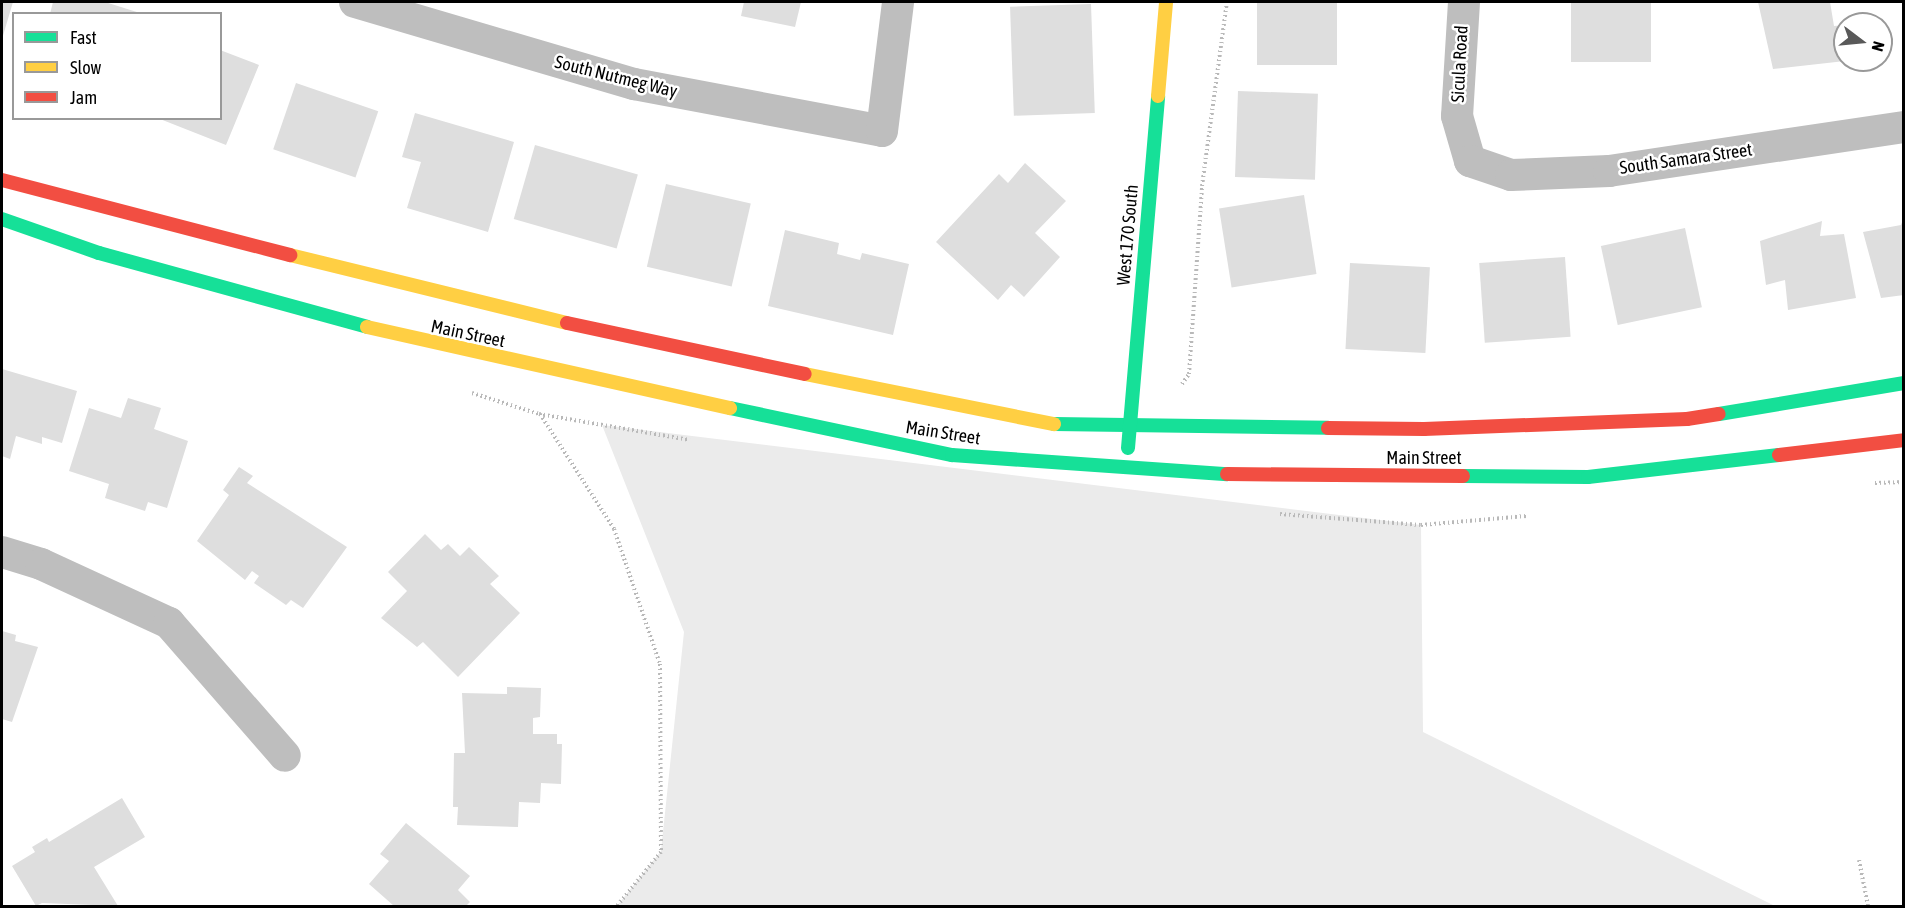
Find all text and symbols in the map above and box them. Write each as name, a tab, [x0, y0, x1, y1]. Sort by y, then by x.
legend	[12, 12, 222, 120]
north arrow	[1833, 12, 1893, 72]
street label: Sicula Road	[1447, 25, 1473, 103]
text: Fast	[70, 27, 97, 48]
text: N	[1868, 39, 1888, 53]
street label: South Nutmeg Way	[553, 51, 679, 103]
text: Slow	[70, 57, 101, 78]
text: Jam	[70, 87, 97, 108]
street label: South Samara Street	[1618, 139, 1754, 179]
street label: West 170 South	[1113, 184, 1143, 286]
street label: Main Street	[429, 316, 507, 352]
street label: Main Street	[904, 416, 982, 450]
street label: Main Street	[1386, 447, 1462, 469]

